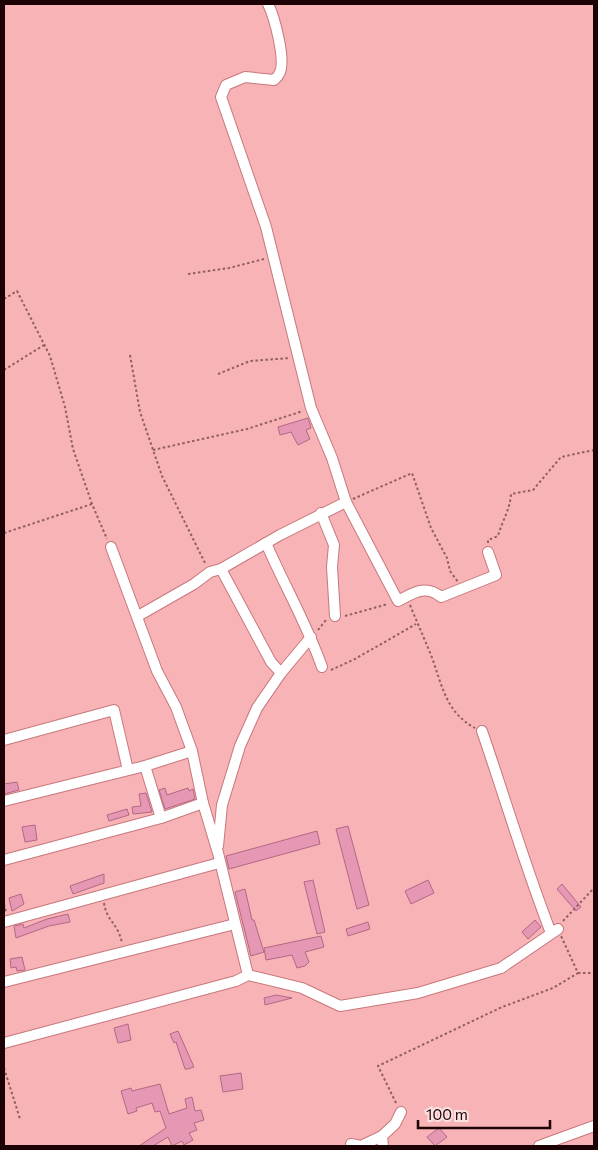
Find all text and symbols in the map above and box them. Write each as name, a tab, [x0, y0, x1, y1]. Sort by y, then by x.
scale bar	[418, 1098, 550, 1130]
text: 100 m	[426, 1105, 468, 1123]

